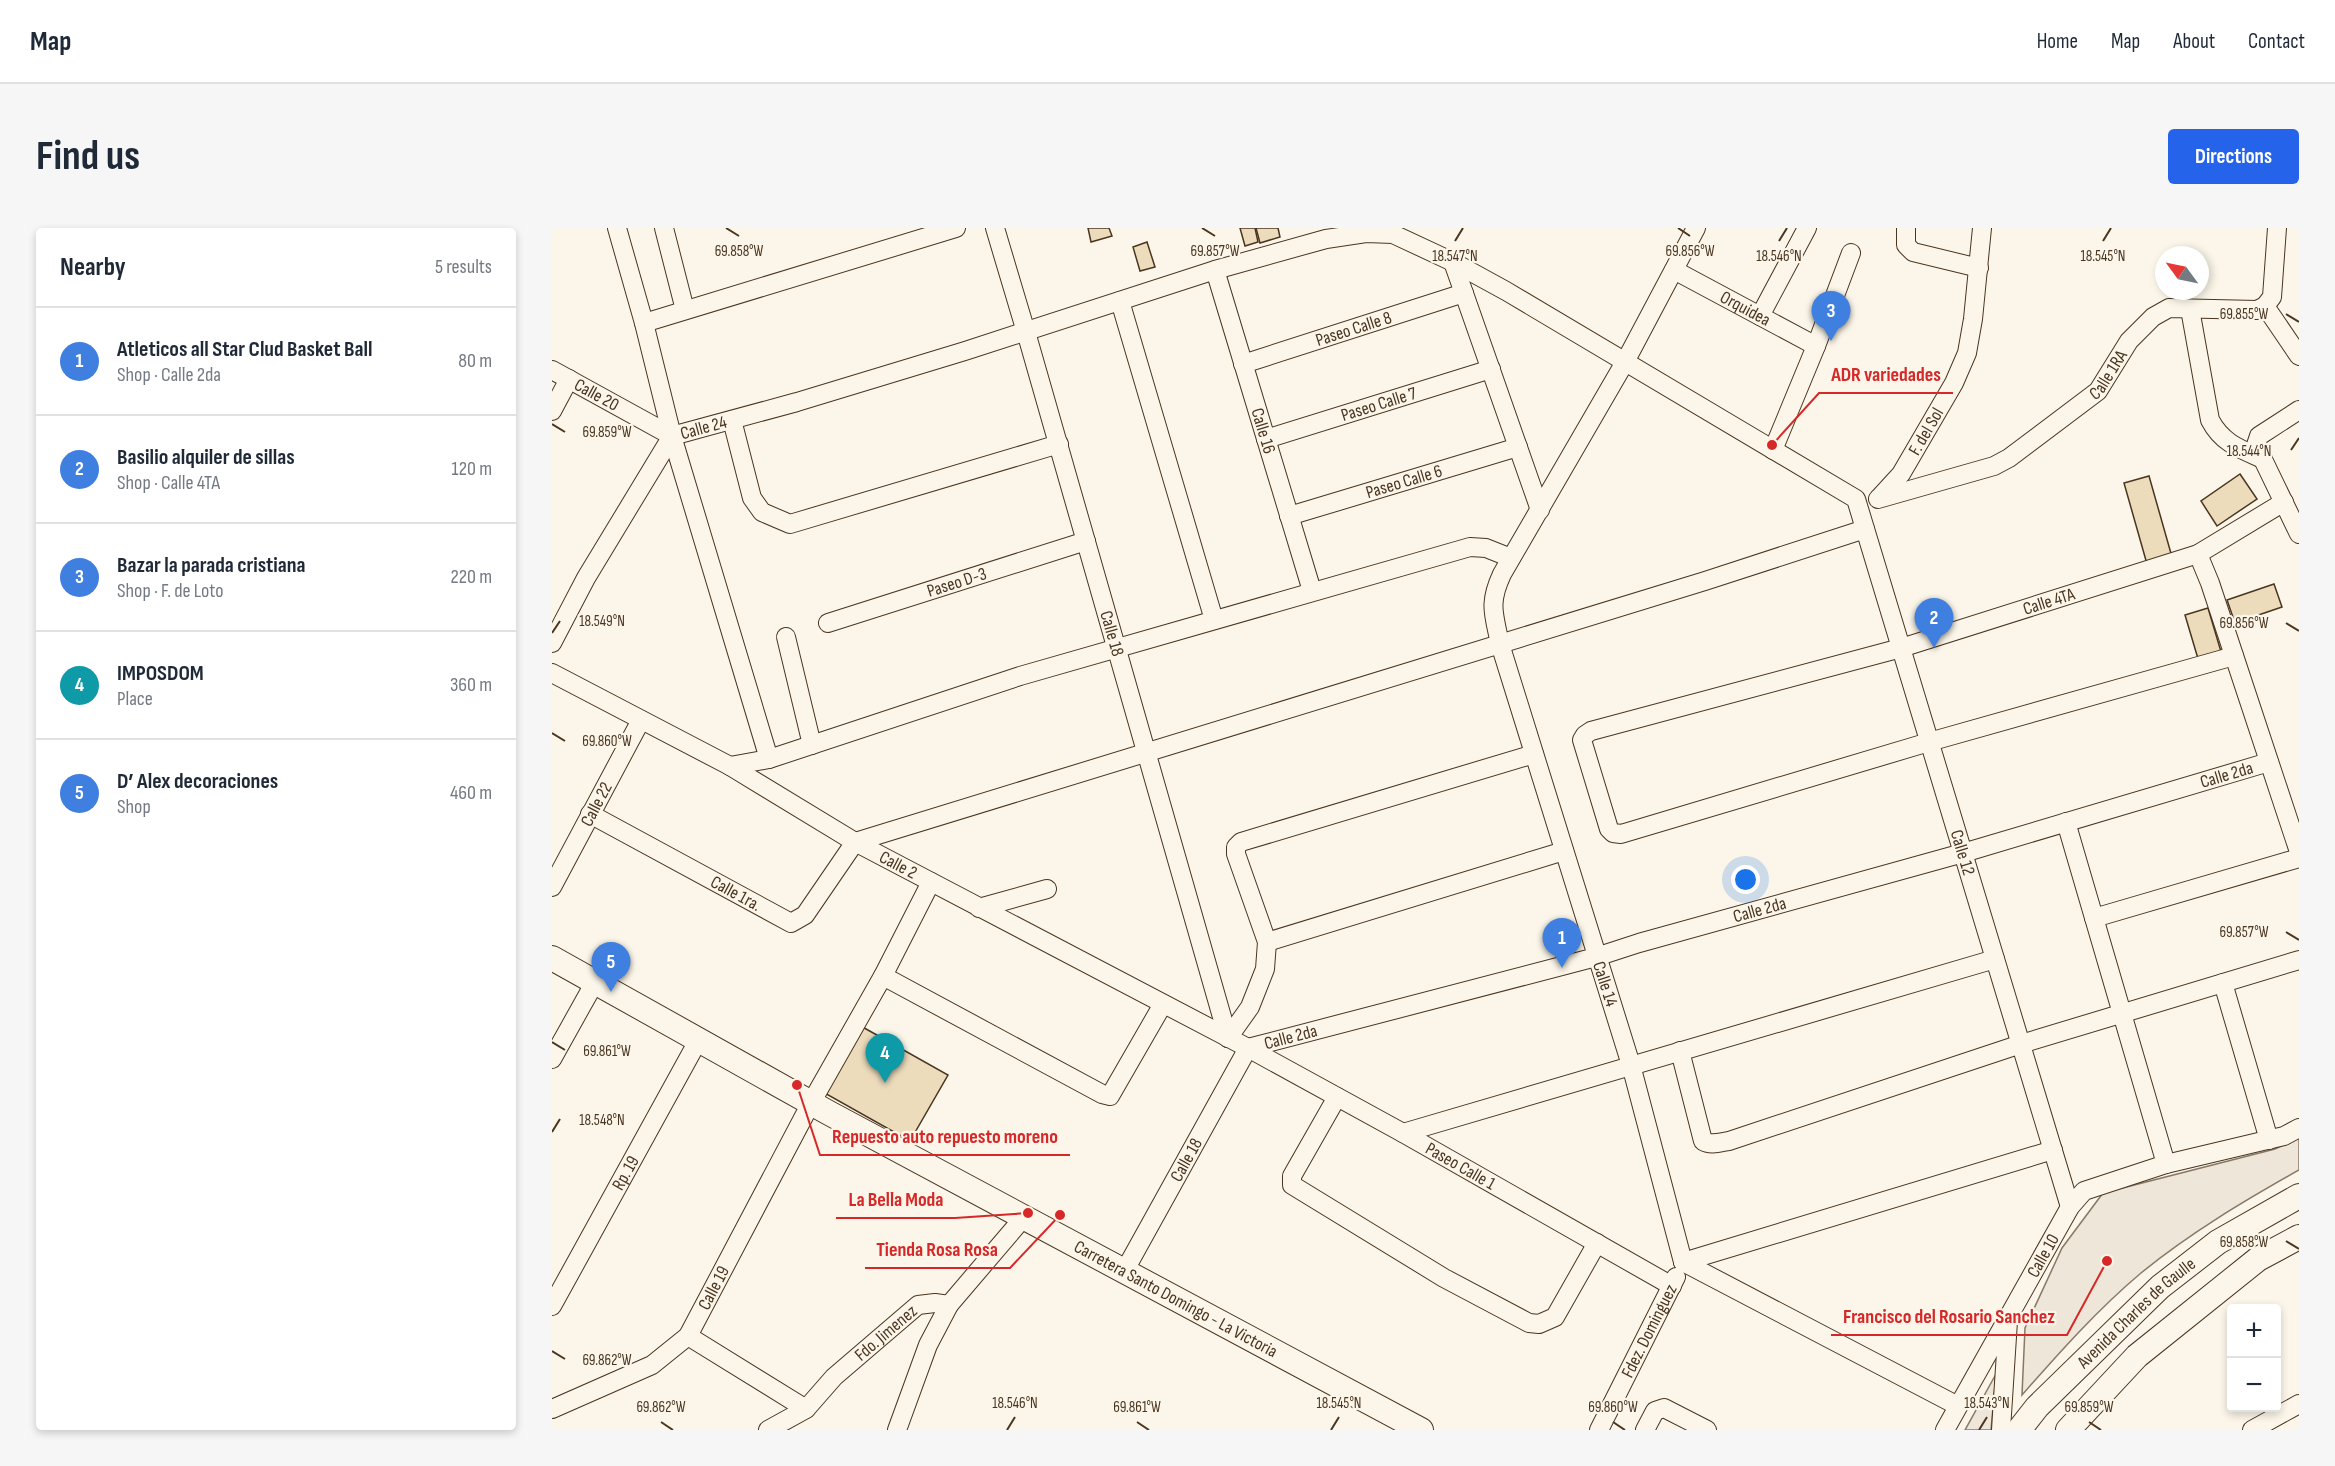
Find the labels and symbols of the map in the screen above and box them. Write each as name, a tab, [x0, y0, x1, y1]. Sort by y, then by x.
text: 69.858°W	[715, 242, 764, 261]
text: 69.857°W	[1191, 242, 1240, 261]
text: 69.856°W	[1666, 242, 1715, 261]
north arrow	[2155, 246, 2209, 300]
text: 18.547°N	[1432, 247, 1478, 266]
text: 18.546°N	[1756, 247, 1802, 266]
text: 18.545°N	[2080, 247, 2126, 266]
street label: Orquidea	[1717, 286, 1774, 330]
pin: 3	[1812, 291, 1850, 341]
text: 69.855°W	[2220, 305, 2268, 324]
street label: Paseo Calle 8	[1313, 306, 1394, 351]
street label: Calle 1RA	[2085, 346, 2131, 404]
callout: ADR variedades	[1819, 355, 1953, 393]
text: ADR variedades	[1830, 363, 1941, 387]
street label: Calle 20	[571, 374, 623, 415]
street label: Paseo Calle 7	[1338, 382, 1420, 426]
street label: F. del Sol	[1904, 404, 1948, 459]
street label: Calle 16	[1247, 406, 1280, 456]
street label: Calle 24	[678, 411, 729, 444]
text: 69.859°W	[583, 423, 632, 442]
text: 18.544°N	[2227, 442, 2271, 461]
street label: Paseo Calle 6	[1363, 460, 1445, 503]
street label: Paseo D-3	[924, 563, 989, 601]
street label: Calle 4TA	[2020, 583, 2078, 619]
pin: 2	[1914, 598, 1954, 648]
street label: Calle 18	[1096, 608, 1129, 659]
text: 18.549°N	[579, 612, 625, 631]
text: 69.856°W	[2220, 614, 2269, 633]
text: 69.860°W	[582, 732, 632, 751]
street label: Calle 2da	[2197, 757, 2255, 792]
street label: Calle 22	[576, 778, 617, 830]
street label: Calle 12	[1946, 827, 1980, 878]
street label: Calle 2	[876, 846, 921, 883]
your location	[1731, 865, 1760, 894]
street label: Calle 1ra.	[707, 871, 765, 915]
street label: Calle 2da	[1731, 892, 1788, 927]
pin: 1	[1542, 918, 1582, 968]
text: 69.857°W	[2220, 923, 2269, 942]
pin: 5	[592, 942, 630, 992]
street label: Calle 14	[1588, 959, 1622, 1010]
street label: Calle 2da	[1262, 1020, 1319, 1054]
pin: 4	[866, 1034, 904, 1083]
text: 69.861°W	[583, 1042, 631, 1061]
text: 18.548°N	[579, 1111, 625, 1130]
callout: Repuesto auto repuesto moreno	[820, 1117, 1070, 1155]
text: Repuesto auto repuesto moreno	[832, 1125, 1058, 1149]
street label: Calle 18	[1166, 1134, 1207, 1185]
street label: Paseo Calle 1	[1422, 1138, 1500, 1194]
street label: Rp. 19	[607, 1152, 643, 1194]
callout: La Bella Moda	[836, 1180, 955, 1218]
text: La Bella Moda	[848, 1188, 944, 1212]
callout: Tienda Rosa Rosa	[865, 1230, 1010, 1268]
street label: Calle 10	[2022, 1230, 2063, 1281]
text: 69.858°W	[2220, 1233, 2269, 1252]
street label: Carretera Santo Domingo - La Victoria	[1071, 1236, 1281, 1362]
text: Tienda Rosa Rosa	[876, 1238, 998, 1262]
street label: Avenida Charles de Gaulle	[2072, 1253, 2199, 1373]
street label: Calle 19	[693, 1262, 734, 1313]
street label: Fdez. Dominguez	[1617, 1280, 1681, 1381]
callout: Francisco del Rosario Sanchez	[1831, 1297, 2067, 1335]
street label: Fdo. Jimenez	[850, 1300, 921, 1365]
text: Francisco del Rosario Sanchez	[1843, 1305, 2055, 1329]
text: 69.862°W	[582, 1351, 632, 1370]
text: 18.546°N	[992, 1394, 1038, 1413]
text: 18.545°N	[1316, 1394, 1362, 1413]
text: 18.543°N	[1964, 1394, 2010, 1413]
text: 69.862°W	[636, 1398, 686, 1417]
text: 69.861°W	[1113, 1398, 1161, 1417]
text: 69.860°W	[1588, 1398, 1638, 1417]
text: 69.859°W	[2065, 1398, 2114, 1417]

